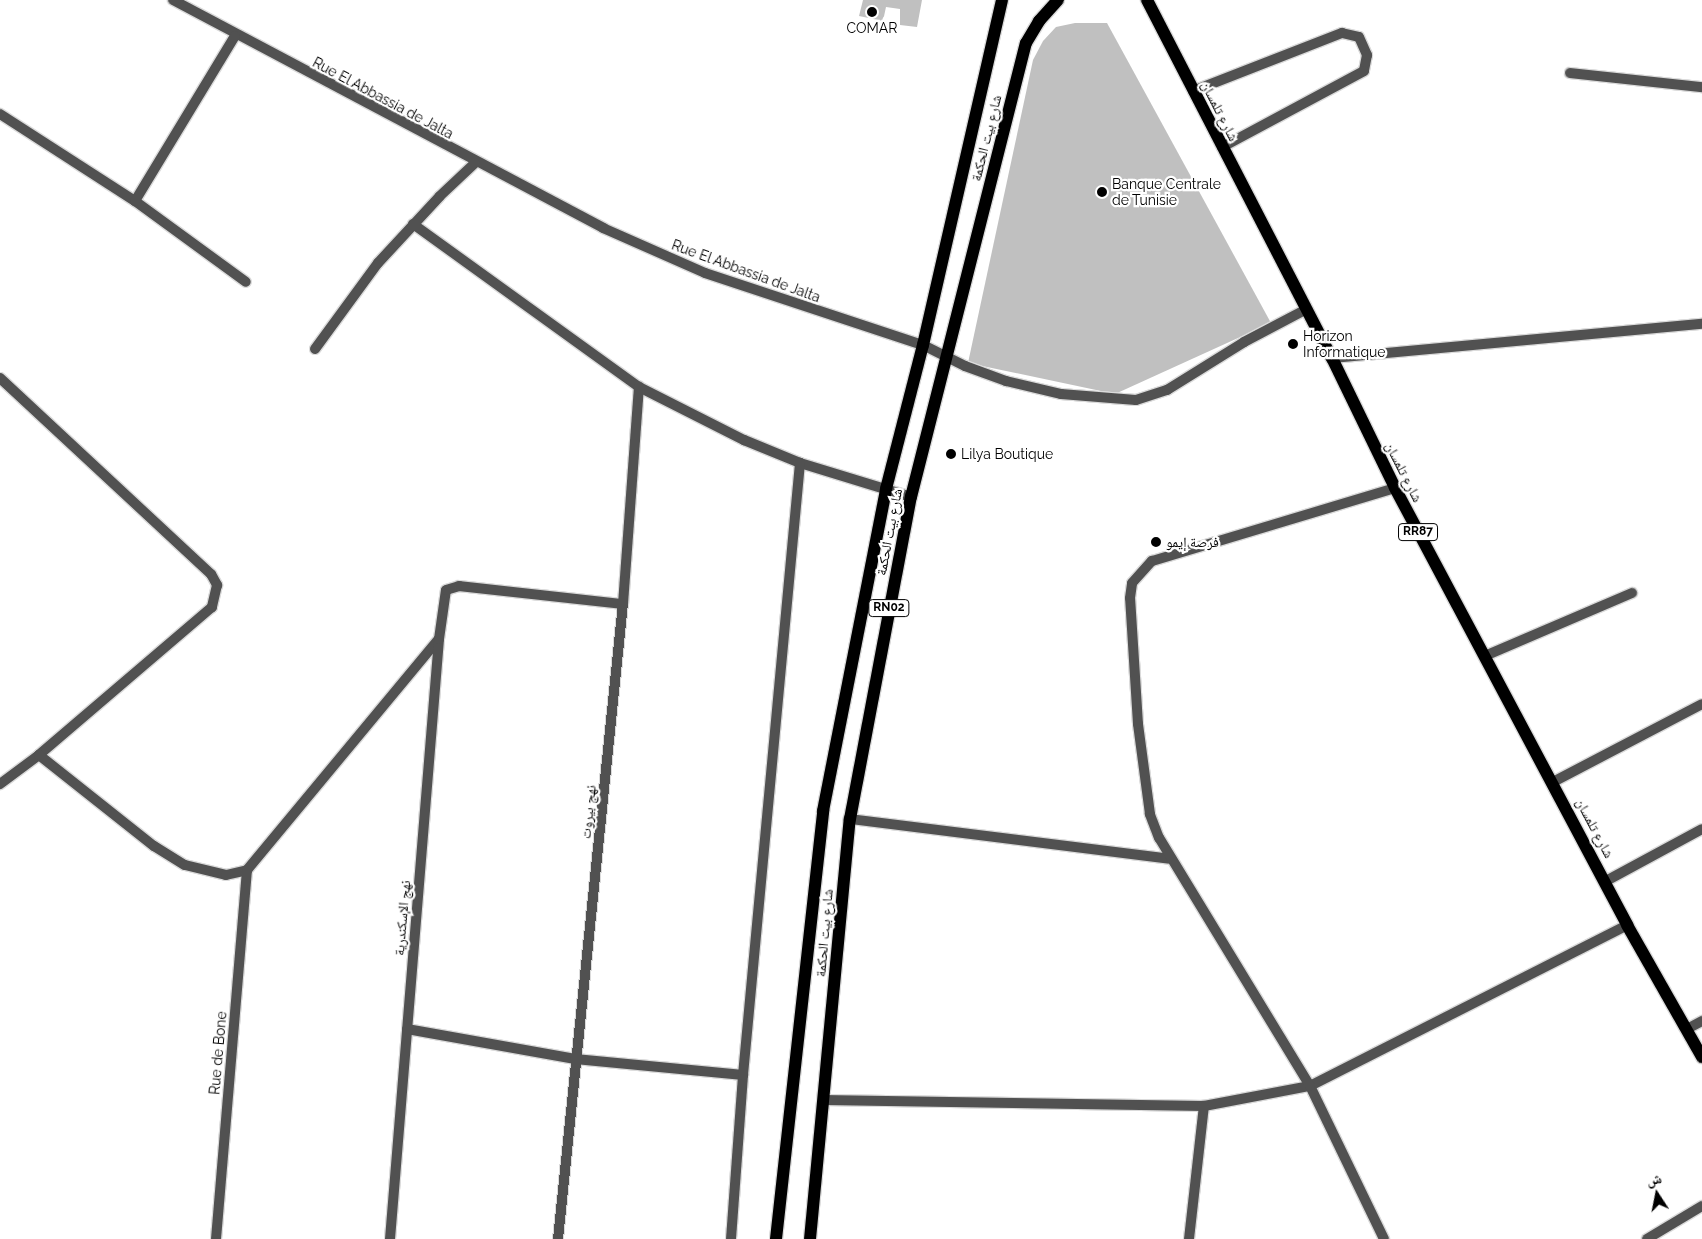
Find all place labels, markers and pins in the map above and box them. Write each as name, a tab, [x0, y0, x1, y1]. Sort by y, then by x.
marker: COMAR	[866, 6, 878, 18]
place label: COMAR	[847, 20, 897, 36]
place label: Banque Centrale de Tunisie	[1112, 176, 1221, 208]
marker: Banque Centrale de Tunisie	[1096, 186, 1108, 198]
place label: Horizon Informatique	[1303, 328, 1386, 361]
marker: Horizon Informatique	[1287, 338, 1299, 350]
place label: Lilya Boutique	[961, 446, 1053, 462]
marker: Lilya Boutique	[945, 448, 957, 460]
place label: فرصة إيمو	[1166, 534, 1219, 550]
marker: فرصة إيمو	[1150, 536, 1162, 548]

